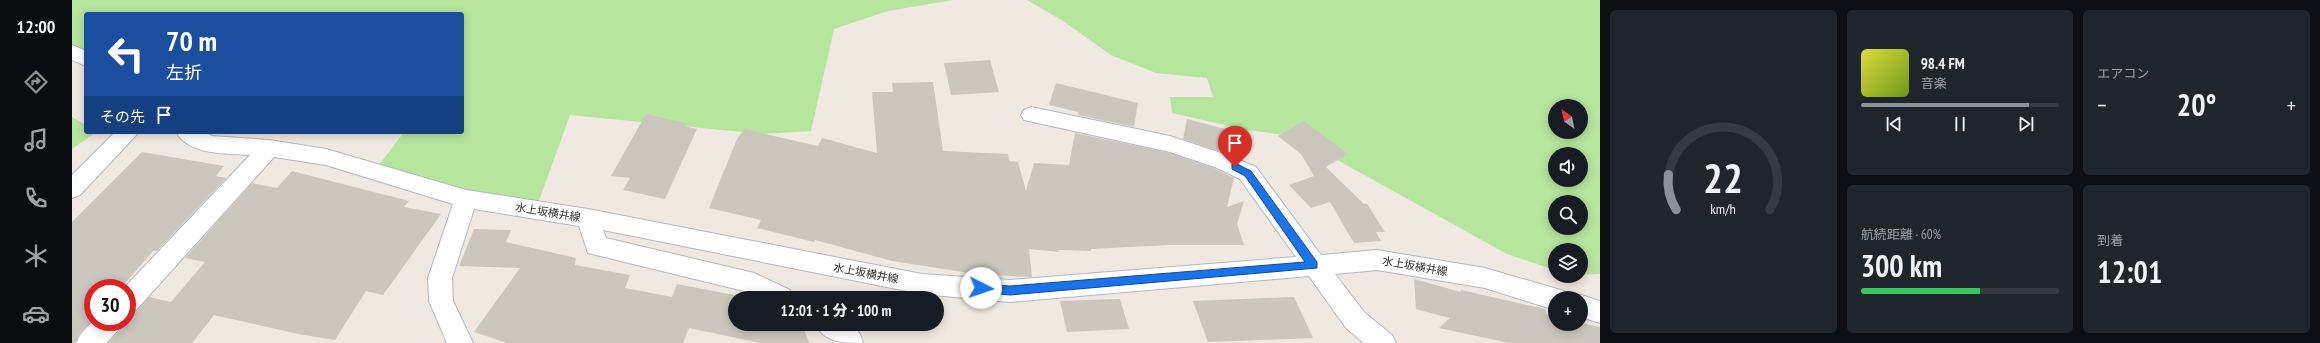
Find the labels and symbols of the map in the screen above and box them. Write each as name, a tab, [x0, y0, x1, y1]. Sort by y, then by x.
north arrow	[1548, 99, 1588, 139]
pin	[1218, 126, 1252, 167]
street label: 水上坂横井線	[514, 200, 582, 224]
street label: 水上坂横井線	[1381, 253, 1449, 279]
street label: 水上坂横井線	[832, 260, 900, 286]
position arrow	[960, 267, 1002, 309]
speed limit sign: 30	[84, 279, 136, 331]

